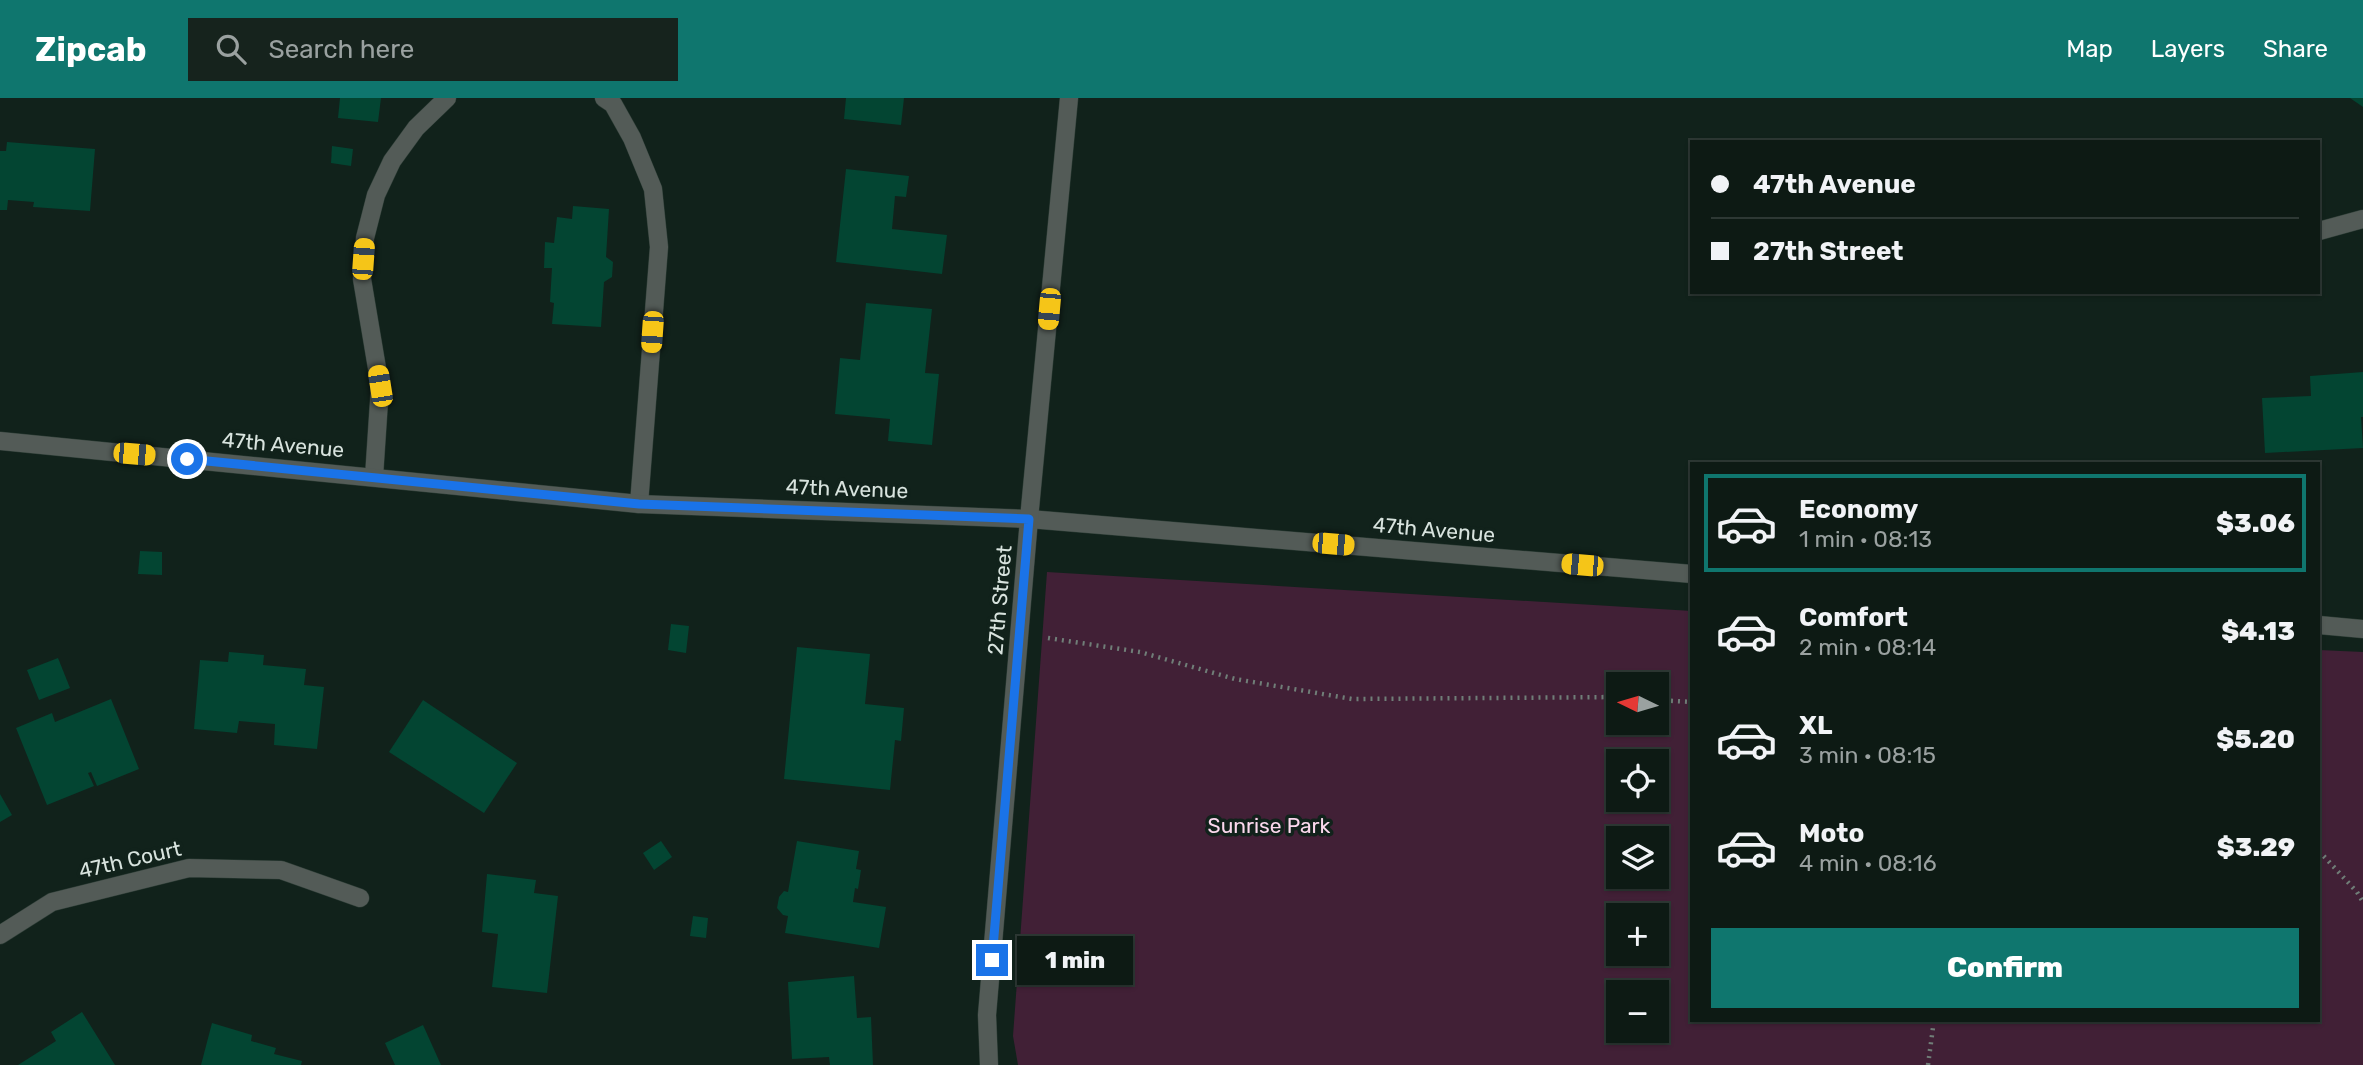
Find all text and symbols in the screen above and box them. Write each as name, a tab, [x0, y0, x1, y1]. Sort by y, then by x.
search box	[188, 18, 678, 81]
text: Zipcab	[35, 30, 146, 69]
icon: search	[212, 30, 250, 68]
text: Search here	[268, 34, 414, 65]
text: Map	[2066, 35, 2113, 63]
text: Layers	[2151, 35, 2225, 63]
text: Share	[2263, 35, 2328, 63]
text: 47th Avenue	[1753, 169, 1916, 200]
text: 27th Street	[1753, 236, 1903, 267]
car	[352, 237, 375, 281]
car	[1037, 287, 1062, 331]
car	[641, 310, 664, 354]
car	[367, 364, 394, 408]
street label: 47th Avenue	[221, 427, 345, 462]
car	[113, 442, 156, 466]
route start	[171, 443, 203, 475]
street label: 47th Avenue	[785, 474, 909, 503]
icon: car	[1715, 492, 1778, 555]
text: Economy	[1799, 494, 1918, 525]
text: $3.06	[2216, 508, 2295, 539]
street label: 47th Avenue	[1372, 512, 1496, 547]
text: 1 min · 08:13	[1799, 525, 1932, 553]
car	[1312, 532, 1355, 556]
street label: 27th Street	[982, 544, 1017, 656]
car	[1561, 553, 1604, 577]
icon: car	[1715, 600, 1778, 663]
text: Comfort	[1799, 602, 1908, 633]
text: $4.13	[2221, 616, 2295, 647]
text: 2 min · 08:14	[1799, 633, 1936, 661]
north arrow	[1606, 672, 1670, 735]
map controls	[1606, 672, 1669, 1043]
icon: car	[1715, 708, 1778, 771]
text: XL	[1799, 710, 1832, 741]
text: $5.20	[2216, 724, 2295, 755]
text: 3 min · 08:15	[1799, 741, 1936, 769]
button: locate	[1606, 749, 1669, 812]
park label: Sunrise Park	[1208, 813, 1331, 838]
icon: car	[1715, 816, 1778, 879]
text: Moto	[1799, 818, 1864, 849]
button: layers	[1606, 826, 1669, 889]
text: $3.29	[2217, 832, 2295, 863]
street label: 47th Court	[76, 836, 184, 883]
text: 4 min · 08:16	[1799, 849, 1937, 877]
button: +	[1606, 903, 1669, 966]
button: Confirm	[1711, 928, 2299, 1008]
callout: 1 min	[1016, 936, 1132, 984]
route end	[976, 944, 1008, 976]
text: 1 min	[1045, 946, 1105, 974]
button: −	[1606, 980, 1669, 1043]

